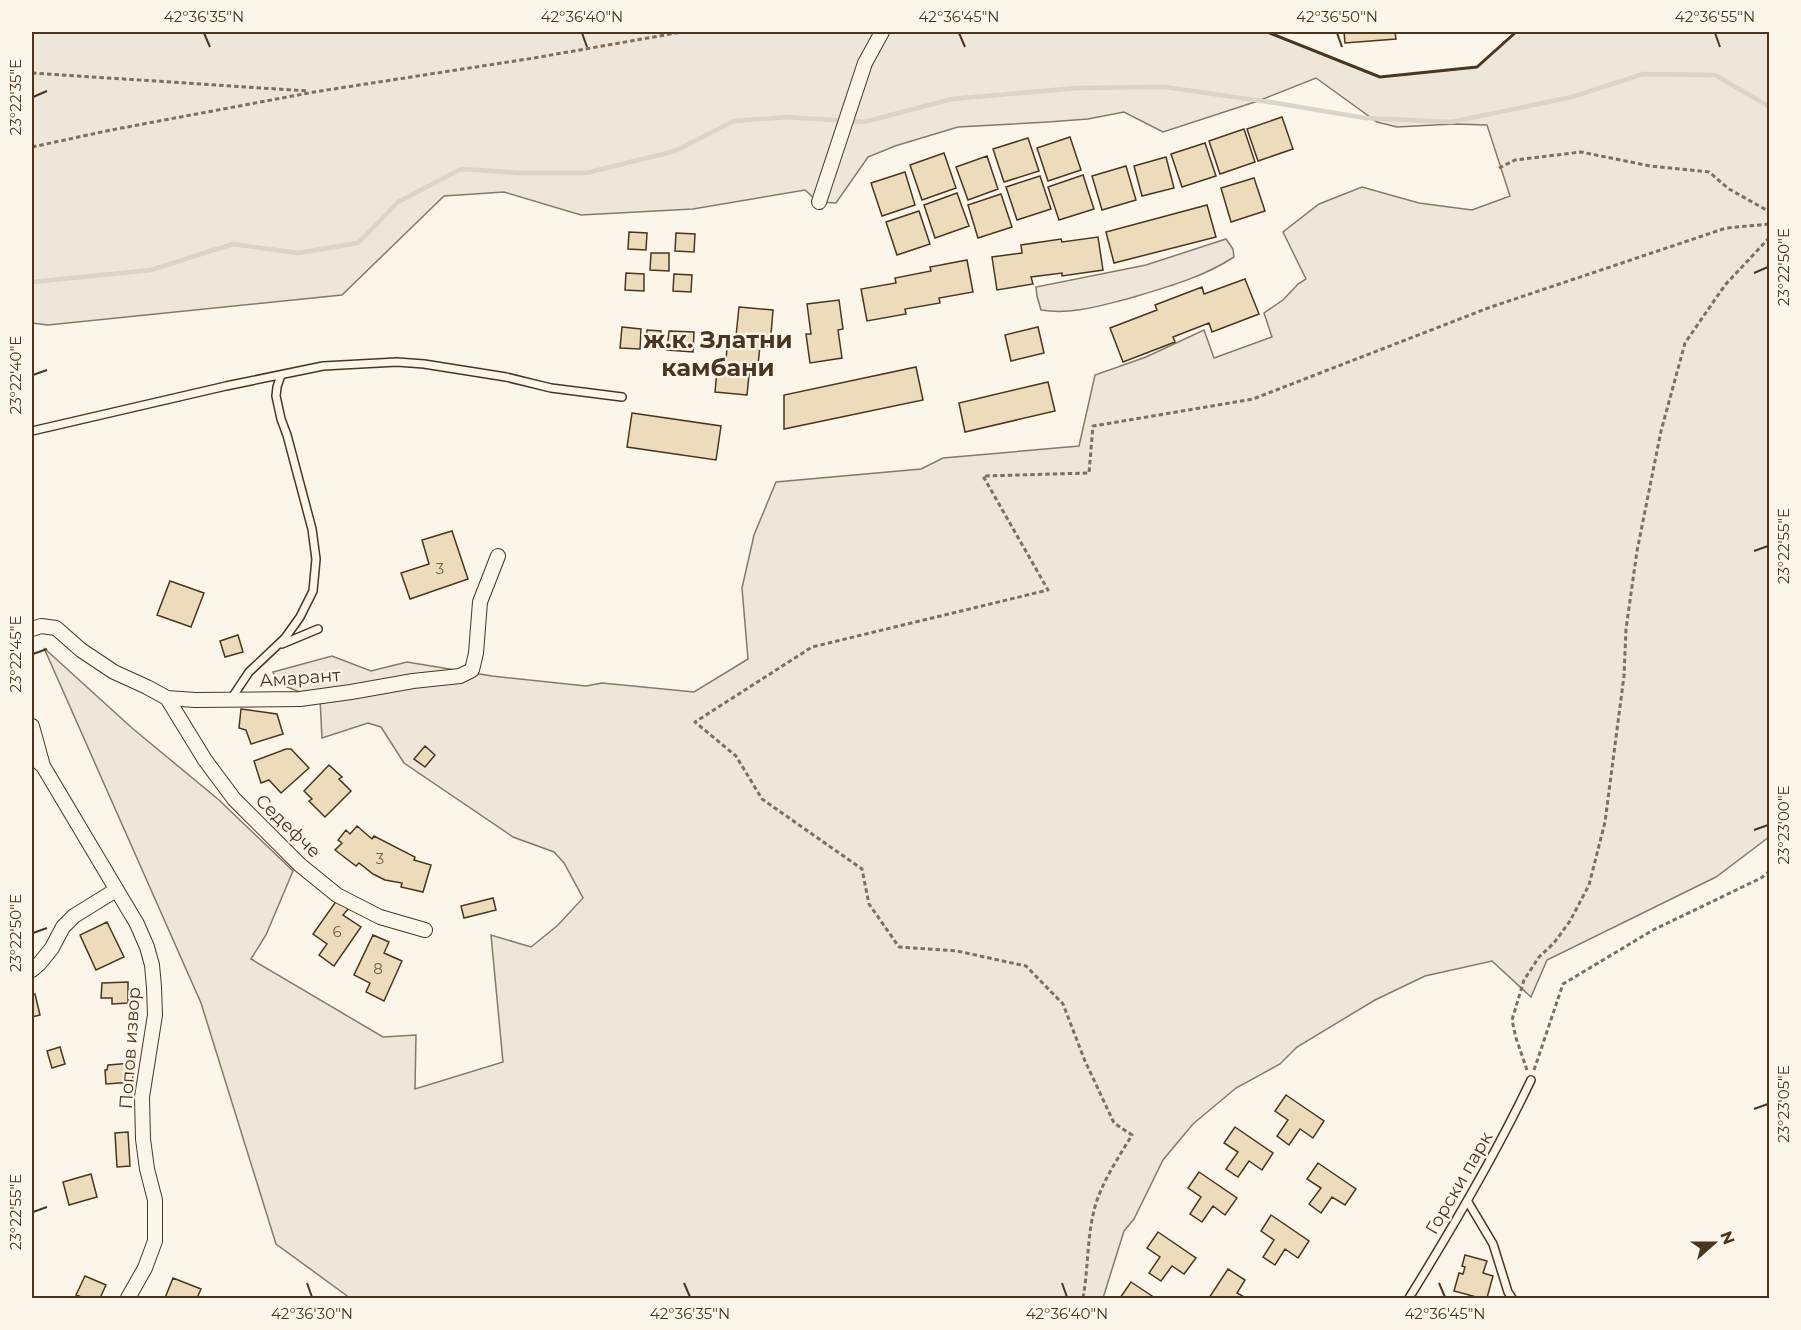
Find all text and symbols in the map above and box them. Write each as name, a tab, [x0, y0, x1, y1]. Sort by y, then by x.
text: 42°36'35"N	[164, 7, 244, 26]
text: 42°36'40"N	[541, 7, 623, 26]
text: 42°36'45"N	[918, 7, 1000, 26]
text: 42°36'50"N	[1296, 7, 1378, 26]
text: 42°36'55"N	[1675, 7, 1755, 26]
text: 23°22'35"E	[6, 59, 25, 135]
text: 23°22'50"E	[1774, 228, 1793, 306]
district label: ж.к. Златни камбани	[643, 325, 793, 382]
text: 23°22'40"E	[6, 336, 25, 414]
text: 23°22'55"E	[1774, 508, 1793, 584]
house number: 3	[436, 559, 444, 578]
text: 23°22'45"E	[6, 616, 25, 692]
street label: Амарант	[259, 664, 342, 692]
text: 23°23'00"E	[1774, 785, 1793, 865]
street label: Седефче	[251, 790, 325, 862]
house number: 3	[376, 849, 384, 868]
text: 23°22'50"E	[6, 894, 25, 972]
house number: 6	[332, 922, 342, 941]
house number: 8	[373, 959, 383, 978]
street label: Попов извор	[115, 986, 145, 1110]
text: 23°23'05"E	[1774, 1065, 1793, 1143]
street label: Горски парк	[1421, 1127, 1498, 1238]
text: 23°22'55"E	[6, 1174, 25, 1250]
north arrow	[1684, 1213, 1744, 1273]
text: N	[1716, 1228, 1739, 1247]
text: 42°36'30"N	[271, 1304, 353, 1323]
text: 42°36'35"N	[650, 1304, 730, 1323]
text: 42°36'40"N	[1026, 1304, 1108, 1323]
text: 42°36'45"N	[1404, 1304, 1486, 1323]

